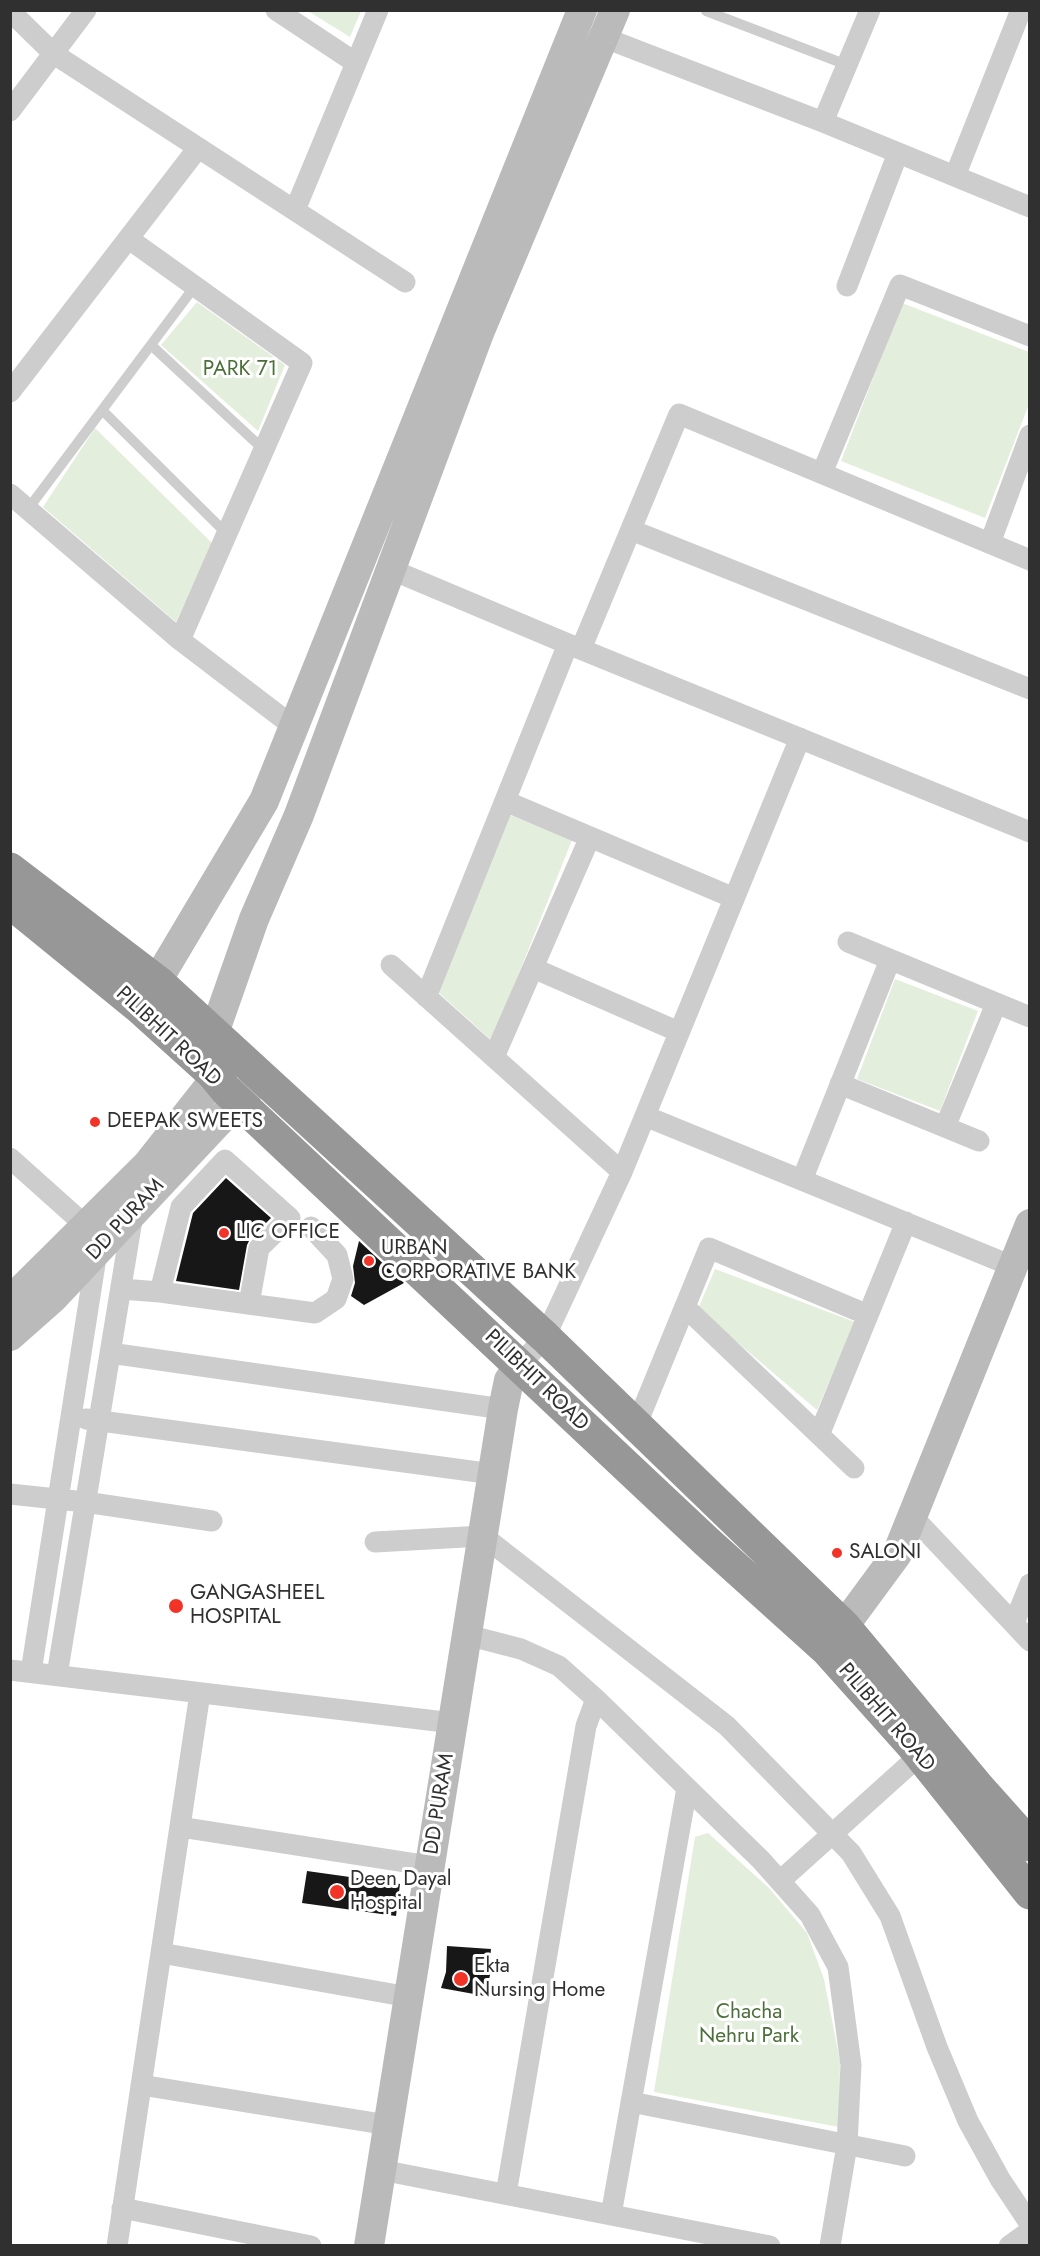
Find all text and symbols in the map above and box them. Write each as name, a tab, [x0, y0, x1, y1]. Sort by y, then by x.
park label: PARK 71	[203, 357, 277, 383]
street label: PILIBHIT ROAD	[110, 982, 226, 1092]
place label: DEEPAK SWEETS	[107, 1109, 263, 1135]
marker: DEEPAK SWEETS	[88, 1115, 102, 1129]
street label: DD PURAM	[82, 1174, 170, 1266]
place label: LIC OFFICE	[236, 1220, 340, 1246]
marker: LIC OFFICE	[217, 1226, 231, 1240]
place label: URBAN CORPORATIVE BANK	[381, 1236, 576, 1286]
marker: URBAN CORPORATIVE BANK	[362, 1254, 376, 1268]
street label: PILIBHIT ROAD	[479, 1325, 593, 1437]
place label: SALONI	[849, 1540, 921, 1566]
marker: SALONI	[830, 1546, 844, 1560]
place label: GANGASHEEL HOSPITAL	[190, 1581, 324, 1631]
marker: GANGASHEEL HOSPITAL	[167, 1597, 185, 1615]
street label: PILIBHIT ROAD	[832, 1659, 940, 1777]
street label: DD PURAM	[420, 1752, 460, 1856]
place label: Deen Dayal Hospital	[350, 1867, 452, 1917]
marker: Deen Dayal Hospital	[328, 1883, 346, 1901]
place label: Ekta Nursing Home	[474, 1954, 605, 2004]
marker: Ekta Nursing Home	[452, 1970, 470, 1988]
park label: Chacha Nehru Park	[699, 2000, 799, 2050]

